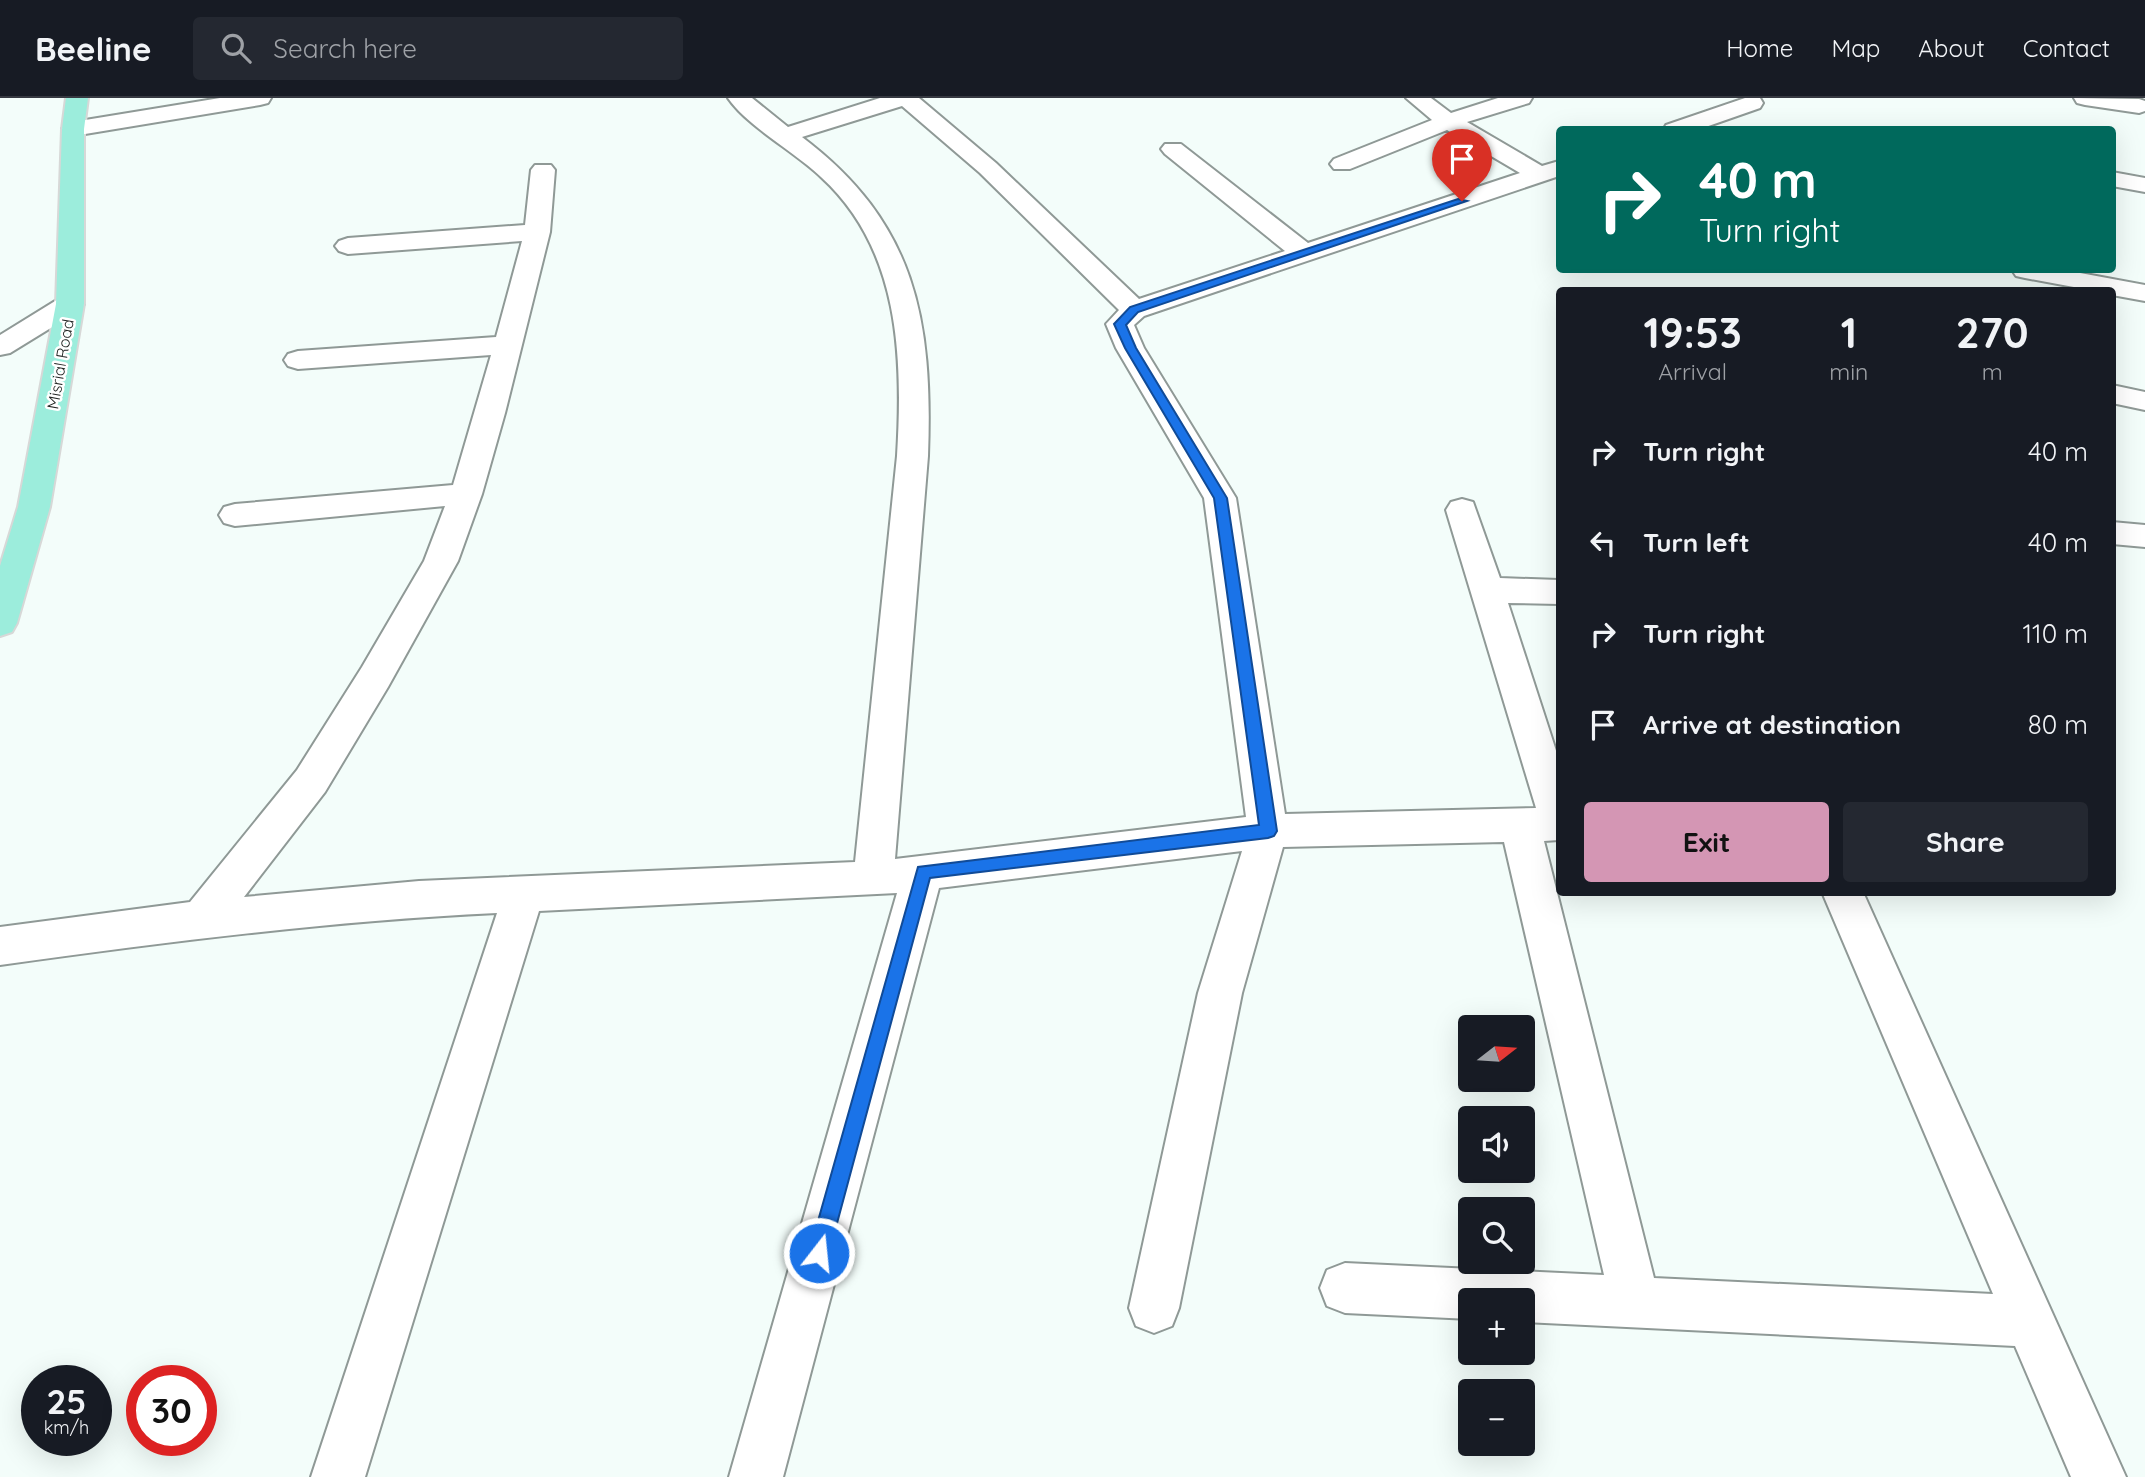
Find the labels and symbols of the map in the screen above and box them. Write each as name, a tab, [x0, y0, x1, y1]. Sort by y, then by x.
pin	[1432, 129, 1492, 201]
street label: Misrial Road	[42, 317, 78, 411]
north arrow	[1458, 1015, 1535, 1092]
position arrow	[782, 1216, 856, 1290]
speed limit sign: 30	[126, 1365, 217, 1456]

